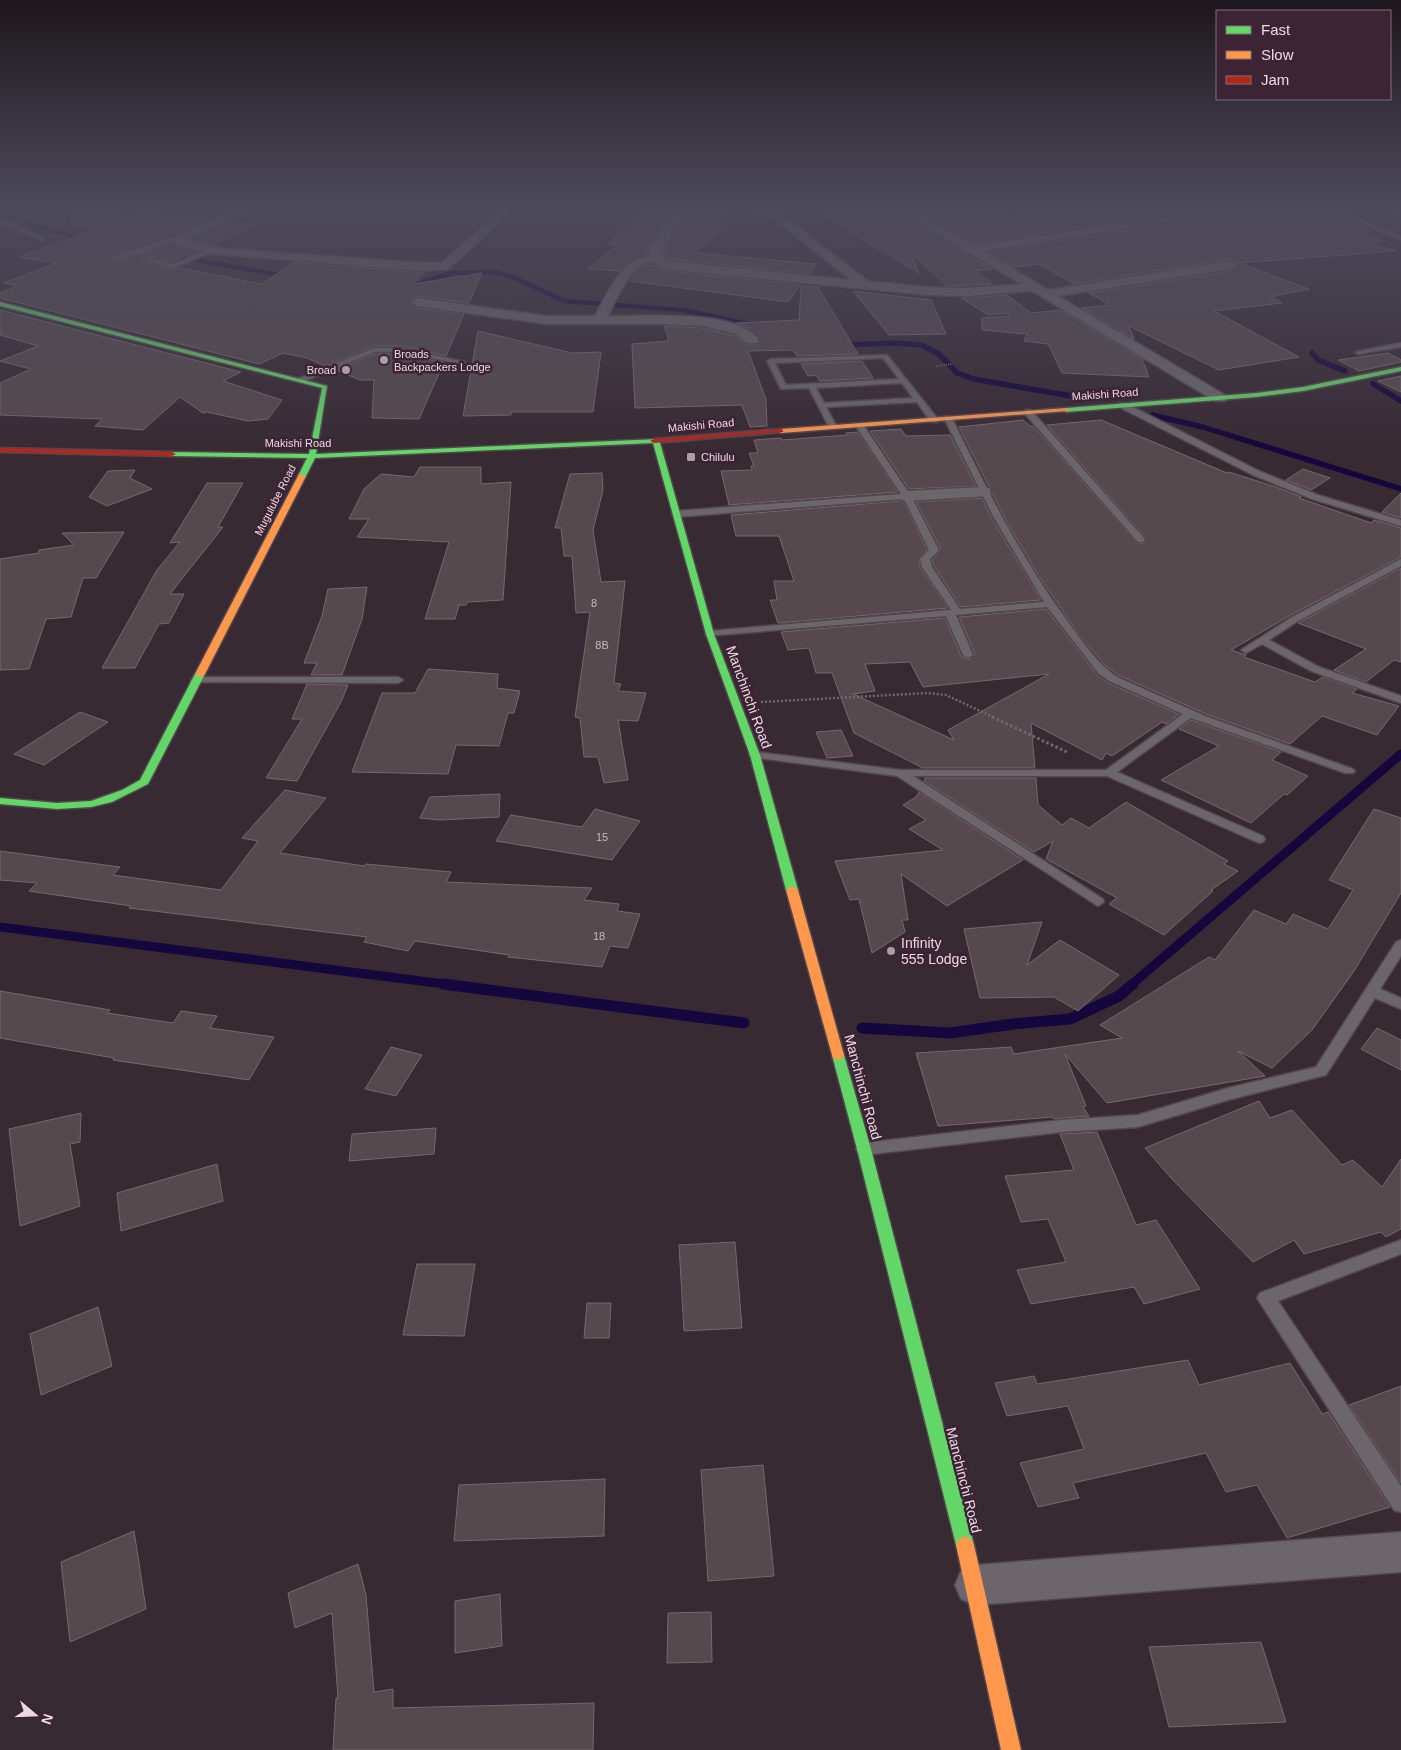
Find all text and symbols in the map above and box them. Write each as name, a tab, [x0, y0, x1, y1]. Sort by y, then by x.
legend	[1216, 10, 1391, 100]
text: Fast	[1261, 21, 1291, 38]
text: Slow	[1261, 46, 1294, 63]
text: Jam	[1261, 71, 1289, 88]
place label: Broads Backpackers Lodge	[394, 348, 491, 373]
marker: Broads Backpackers Lodge	[378, 354, 390, 366]
place label: Broad	[307, 364, 336, 376]
marker: Broad	[340, 364, 352, 376]
street label: Makishi Road	[1071, 386, 1139, 402]
street label: Makishi Road	[667, 416, 735, 434]
street label: Makishi Road	[265, 437, 331, 449]
marker: Chilulu	[685, 451, 697, 463]
place label: Chilulu	[701, 451, 735, 463]
street label: Mugulube Road	[252, 463, 298, 537]
house number: 8	[591, 597, 597, 609]
house number: 8B	[595, 639, 609, 651]
street label: Manchinchi Road	[723, 643, 775, 751]
house number: 15	[596, 831, 608, 843]
house number: 18	[593, 930, 605, 942]
place label: Infinity 555 Lodge	[901, 935, 967, 967]
marker: Infinity 555 Lodge	[885, 945, 897, 957]
street label: Manchinchi Road	[841, 1033, 885, 1141]
street label: Manchinchi Road	[943, 1426, 985, 1534]
north arrow	[10, 1690, 60, 1740]
text: N	[38, 1712, 57, 1727]

